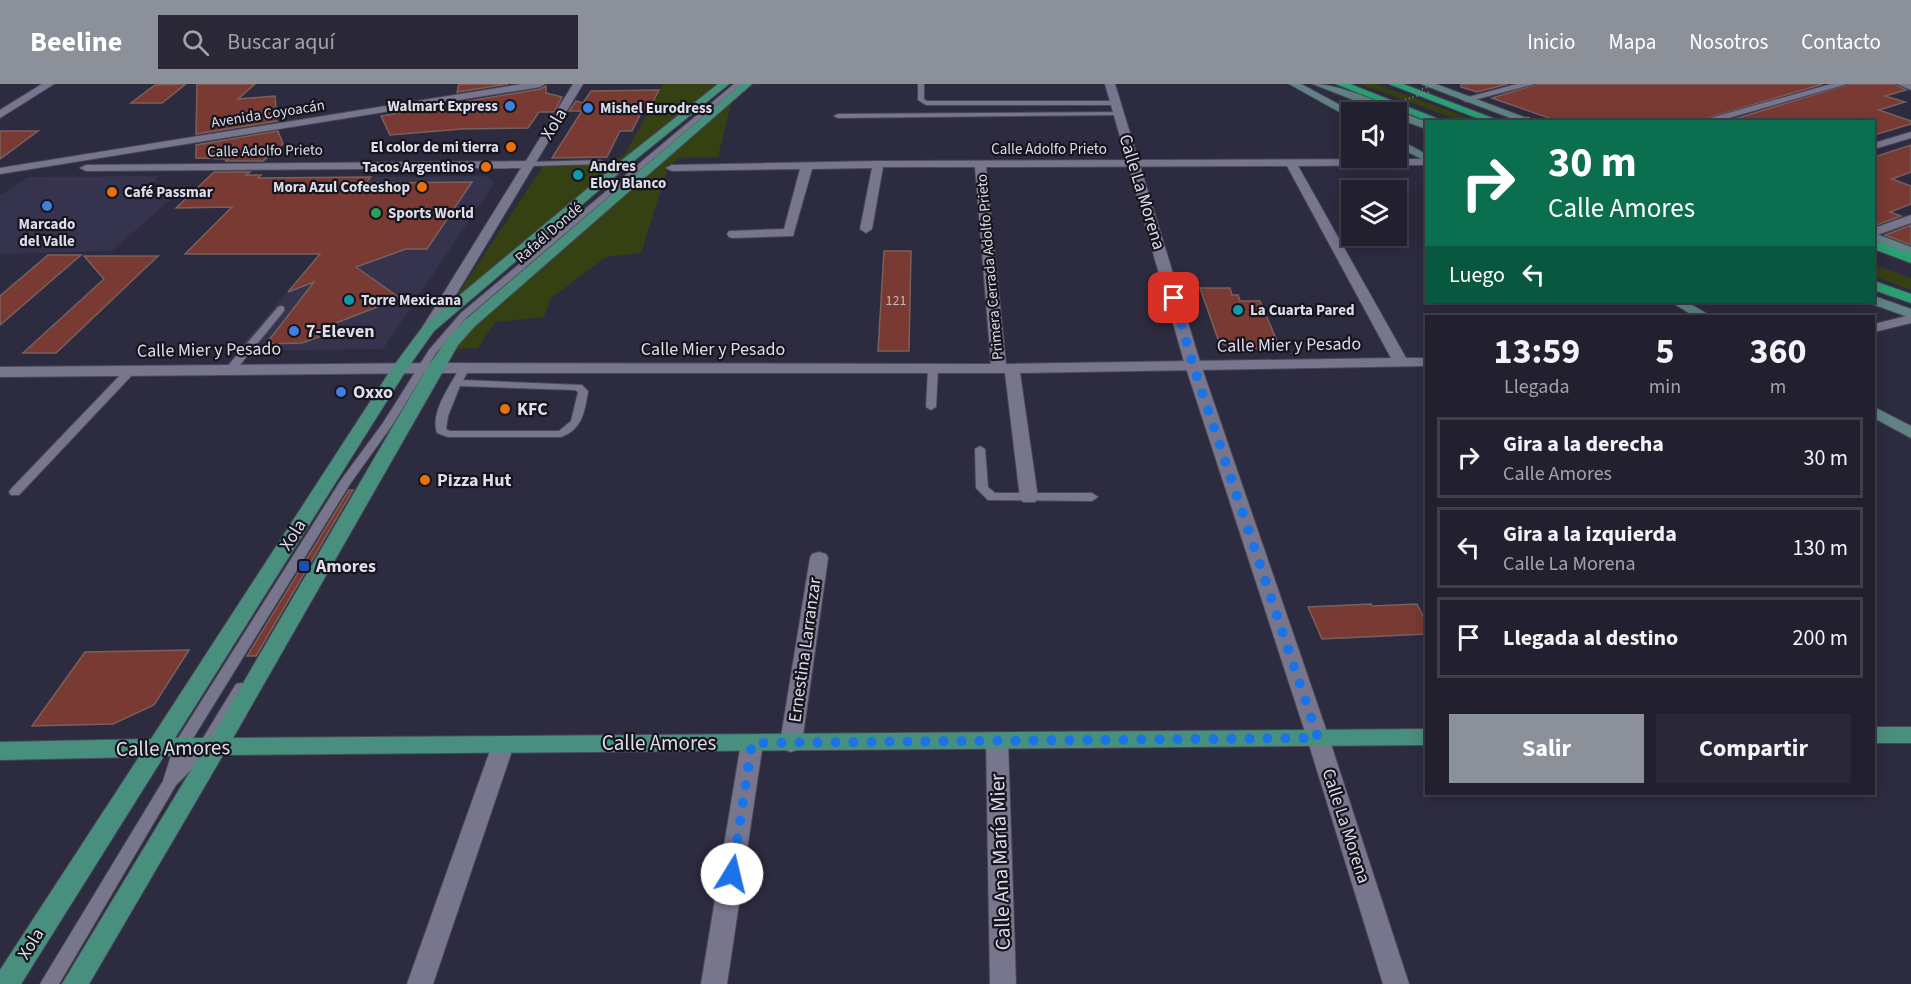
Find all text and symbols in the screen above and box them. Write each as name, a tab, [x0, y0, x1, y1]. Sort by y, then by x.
search box	[158, 15, 578, 69]
text: Beeline	[30, 22, 122, 62]
icon: search	[179, 26, 212, 59]
text: Buscar aquí	[227, 26, 335, 58]
text: Inicio	[1527, 27, 1575, 57]
text: Mapa	[1608, 27, 1656, 57]
text: Nosotros	[1689, 27, 1768, 57]
text: Contacto	[1801, 27, 1881, 57]
street label: Avenida Coyoacán	[210, 95, 326, 133]
place label: Walmart Express	[388, 96, 498, 117]
place label: Mishel Eurodress	[600, 98, 713, 119]
marker: Walmart Express	[503, 99, 517, 113]
marker: Mishel Eurodress	[581, 101, 595, 115]
map controls	[1341, 102, 1407, 246]
button: sound	[1341, 102, 1407, 168]
street label: Xola	[535, 104, 573, 144]
street label: Calle La Morena	[1113, 131, 1171, 253]
text: 30 m	[1548, 133, 1637, 193]
place label: El color de mi tierra	[371, 137, 499, 158]
street label: Calle Adolfo Prieto	[207, 139, 323, 163]
street label: Calle Adolfo Prieto	[991, 139, 1107, 160]
marker: El color de mi tierra	[504, 140, 518, 154]
icon: right	[1449, 144, 1527, 222]
place label: Andres Eloy Blanco	[589, 156, 666, 194]
place label: Tacos Argentinos	[362, 157, 474, 178]
marker: Tacos Argentinos	[479, 160, 493, 174]
marker: Andres Eloy Blanco	[571, 168, 585, 182]
street label: Primera Cerrada Adolfo Prieto	[971, 173, 1009, 361]
place label: Mora Azul Cofeeshop	[273, 177, 410, 198]
marker: Mora Azul Cofeeshop	[415, 180, 429, 194]
button: layers	[1341, 180, 1407, 246]
place label: Café Passmar	[124, 182, 213, 203]
marker: Café Passmar	[105, 185, 119, 199]
text: Calle Amores	[1548, 189, 1695, 228]
street label: Rafaél Dondé	[511, 198, 587, 268]
marker: Marcado del Valle	[40, 199, 54, 213]
place label: Sports World	[388, 203, 474, 224]
marker: Sports World	[369, 206, 383, 220]
place label: Marcado del Valle	[19, 214, 75, 252]
icon: left	[1517, 258, 1550, 291]
text: Luego	[1449, 259, 1505, 291]
pin	[1148, 272, 1199, 323]
icon: arrive	[1157, 281, 1190, 314]
place label: Torre Mexicana	[361, 290, 461, 311]
house number: 121	[886, 291, 906, 311]
marker: Torre Mexicana	[342, 293, 356, 307]
place label: La Cuarta Pared	[1250, 300, 1355, 321]
marker: La Cuarta Pared	[1231, 303, 1245, 317]
place label: 7-Eleven	[306, 319, 375, 344]
marker: 7-Eleven	[287, 324, 301, 338]
text: 13:59	[1493, 326, 1580, 377]
text: 5	[1655, 326, 1674, 377]
text: 360	[1750, 326, 1807, 377]
street label: Calle Mier y Pesado	[1217, 331, 1361, 359]
street label: Calle Mier y Pesado	[137, 336, 281, 364]
street label: Calle Mier y Pesado	[641, 337, 785, 362]
text: Llegada	[1504, 373, 1570, 401]
text: min	[1649, 373, 1681, 401]
text: m	[1770, 373, 1786, 401]
place label: Oxxo	[353, 380, 393, 405]
marker: Oxxo	[334, 385, 348, 399]
place label: KFC	[517, 397, 548, 422]
marker: KFC	[498, 402, 512, 416]
text: Gira a la derecha	[1503, 428, 1664, 460]
icon: right	[1452, 441, 1485, 474]
text: 30 m	[1803, 442, 1848, 474]
text: Calle Amores	[1503, 460, 1612, 488]
place label: Pizza Hut	[437, 468, 511, 493]
marker: Pizza Hut	[418, 473, 432, 487]
street label: Xola	[274, 515, 312, 555]
text: Gira a la izquierda	[1503, 518, 1677, 550]
icon: left	[1452, 531, 1485, 564]
text: 130 m	[1793, 532, 1848, 564]
text: Calle La Morena	[1503, 550, 1635, 578]
place label: Amores	[315, 554, 376, 579]
marker: Amores	[297, 559, 311, 573]
street label: Ernestina Larranzar	[782, 575, 828, 724]
icon: arrive	[1452, 621, 1485, 654]
text: Llegada al destino	[1503, 622, 1678, 654]
text: 200 m	[1793, 622, 1848, 654]
button: Salir	[1449, 714, 1644, 783]
button: Compartir	[1656, 714, 1851, 783]
street label: Calle Amores	[602, 728, 716, 758]
street label: Calle Amores	[116, 732, 231, 764]
street label: Calle La Morena	[1316, 765, 1376, 887]
street label: Calle Ana María Mier	[982, 772, 1018, 951]
position arrow	[700, 842, 764, 906]
street label: Xola	[12, 924, 50, 964]

